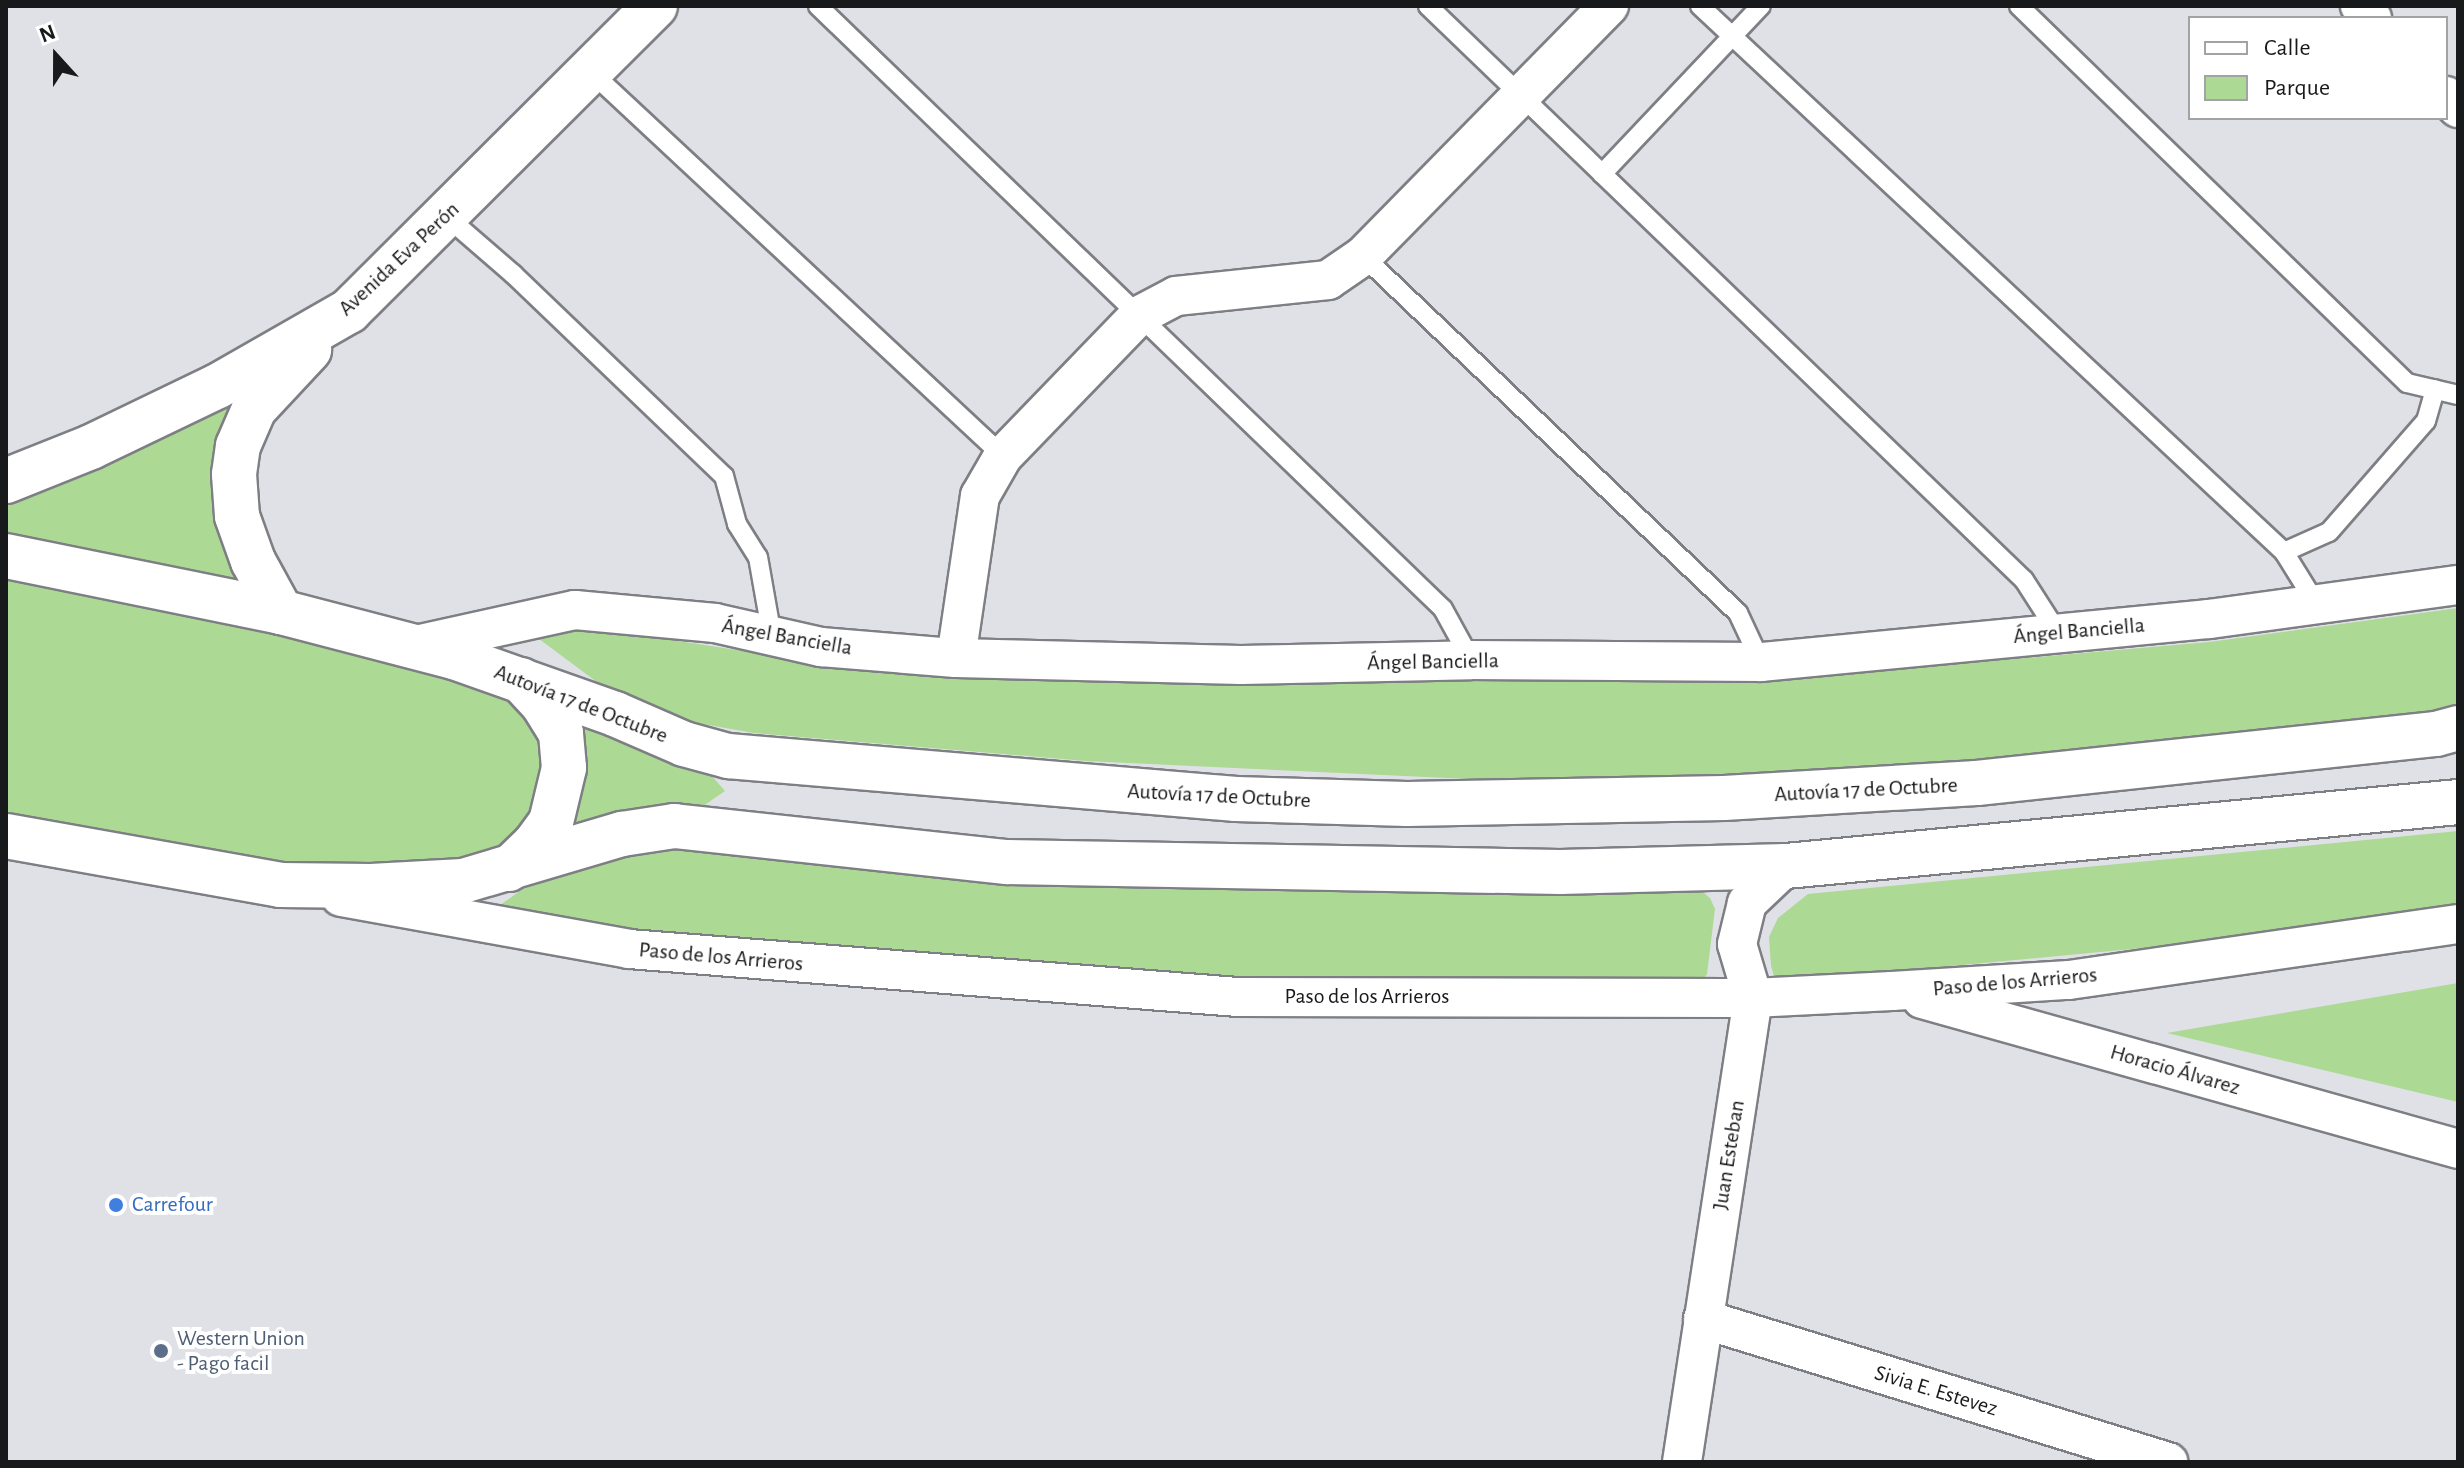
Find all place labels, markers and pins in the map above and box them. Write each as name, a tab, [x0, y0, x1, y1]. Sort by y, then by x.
place label: Carrefour	[132, 1192, 213, 1218]
marker: Carrefour	[107, 1196, 125, 1214]
place label: Western Union - Pago facil	[177, 1325, 305, 1376]
marker: Western Union - Pago facil	[152, 1342, 170, 1360]

